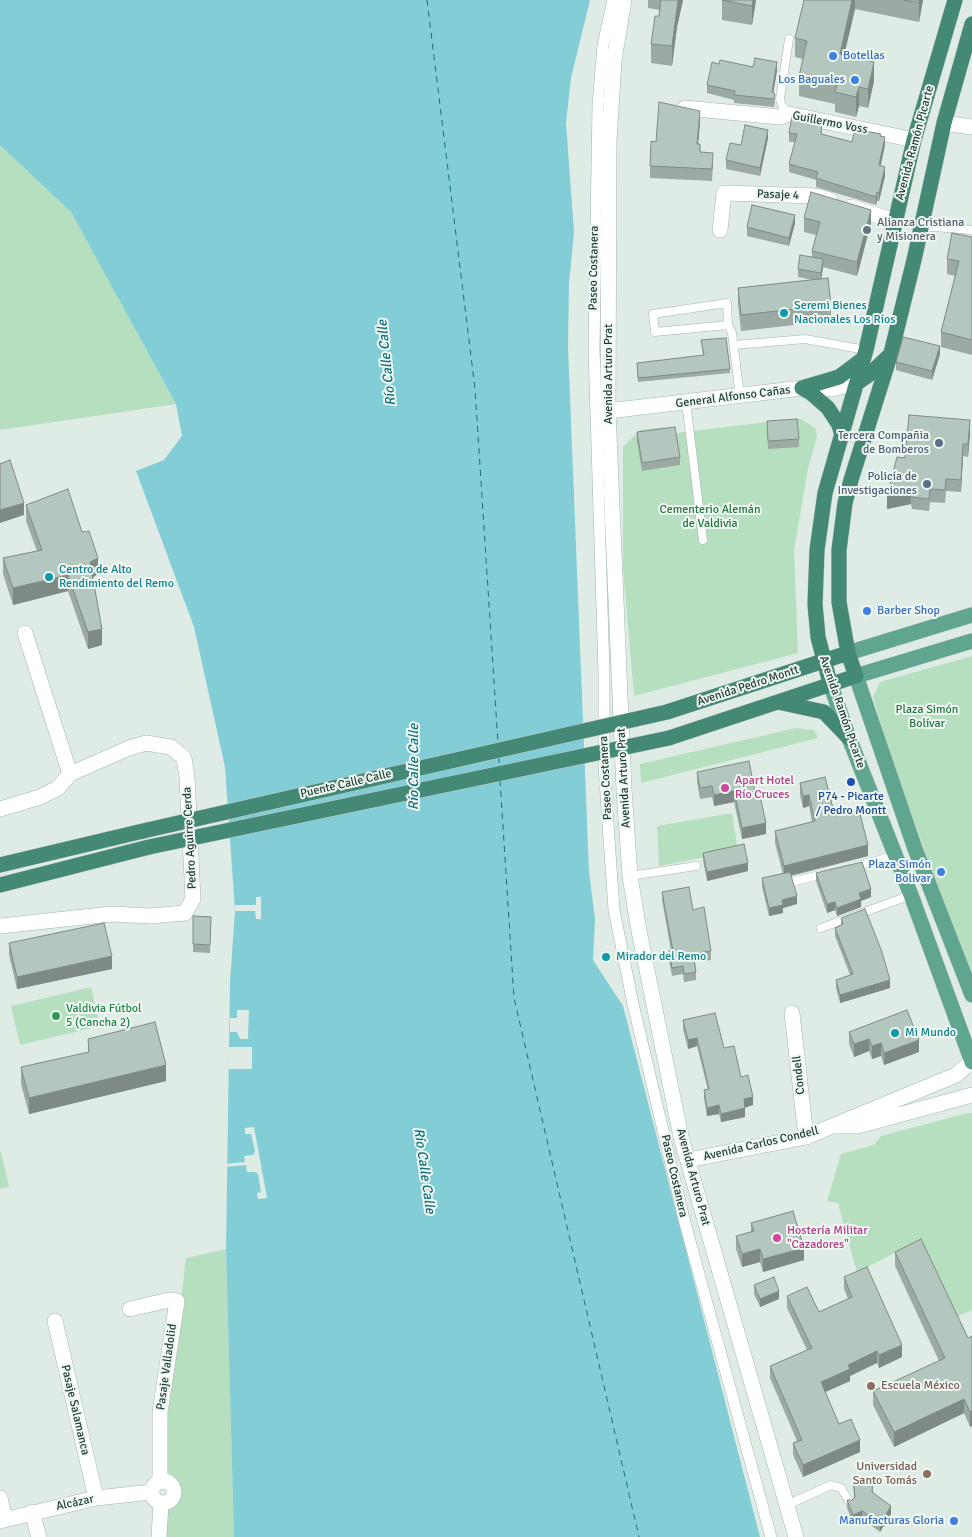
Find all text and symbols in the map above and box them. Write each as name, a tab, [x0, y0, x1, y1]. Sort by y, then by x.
place label: Botellas	[843, 49, 885, 63]
marker: Botellas	[827, 50, 839, 62]
place label: Los Baguales	[778, 73, 845, 87]
marker: Los Baguales	[849, 74, 861, 86]
street label: Avenida Ramón Picarte	[893, 84, 937, 202]
street label: Guillermo Voss	[791, 109, 869, 137]
street label: Pasaje 4	[757, 187, 799, 203]
place label: Alianza Cristiana y Misionera	[877, 216, 964, 244]
marker: Alianza Cristiana y Misionera	[861, 224, 873, 236]
street label: Paseo Costanera	[586, 226, 602, 310]
place label: Seremi Bienes Nacionales Los Ríos	[794, 299, 895, 327]
marker: Seremi Bienes Nacionales Los Ríos	[778, 307, 790, 319]
water label: Río Calle Calle	[374, 319, 400, 407]
street label: Avenida Arturo Prat	[602, 324, 616, 424]
street label: General Alfonso Cañas	[675, 383, 791, 411]
place label: Tercera Compañia de Bomberos	[838, 429, 929, 457]
marker: Tercera Compañia de Bomberos	[933, 437, 945, 449]
place label: Policía de Investigaciones	[838, 470, 917, 498]
marker: Policía de Investigaciones	[921, 478, 933, 490]
park label: Cementerio Alemán de Valdivia	[660, 503, 760, 531]
place label: Centro de Alto Rendimiento del Remo	[59, 563, 174, 591]
marker: Centro de Alto Rendimiento del Remo	[43, 571, 55, 583]
place label: Barber Shop	[877, 604, 940, 618]
marker: Barber Shop	[861, 605, 873, 617]
street label: Avenida Ramón Picarte	[816, 654, 868, 770]
street label: Avenida Pedro Montt	[695, 663, 801, 709]
park label: Plaza Simón Bolívar	[896, 703, 958, 731]
water label: Río Calle Calle	[406, 724, 422, 810]
street label: Avenida Arturo Prat	[614, 728, 634, 828]
street label: Paseo Costanera	[597, 735, 615, 821]
street label: Puente Calle Calle	[299, 767, 393, 801]
place label: Apart Hotel Río Cruces	[735, 774, 794, 802]
marker: P74 - Picarte / Pedro Montt	[845, 776, 857, 788]
marker: Apart Hotel Río Cruces	[719, 782, 731, 794]
street label: Pedro Aguirre Cerda	[180, 786, 200, 890]
place label: P74 - Picarte / Pedro Montt	[816, 790, 886, 818]
place label: Plaza Simón Bolivar	[868, 858, 931, 886]
marker: Plaza Simón Bolivar	[935, 866, 947, 878]
place label: Mirador del Remo	[616, 950, 706, 964]
marker: Mirador del Remo	[600, 951, 612, 963]
place label: Valdivia Fútbol 5 (Cancha 2)	[66, 1002, 141, 1030]
marker: Valdivia Fútbol 5 (Cancha 2)	[50, 1010, 62, 1022]
place label: Mi Mundo	[905, 1026, 956, 1040]
marker: Mi Mundo	[889, 1027, 901, 1039]
street label: Condell	[790, 1055, 808, 1095]
street label: Avenida Carlos Condell	[702, 1124, 820, 1164]
water label: Río Calle Calle	[410, 1127, 438, 1215]
street label: Avenida Arturo Prat	[673, 1127, 713, 1227]
street label: Paseo Costanera	[657, 1133, 691, 1219]
place label: Hostería Militar "Cazadores"	[787, 1224, 868, 1252]
marker: Hostería Militar "Cazadores"	[771, 1232, 783, 1244]
street label: Pasaje Valladolid	[154, 1323, 180, 1411]
street label: Pasaje Salamanca	[58, 1363, 92, 1457]
place label: Escuela México	[881, 1379, 960, 1393]
marker: Escuela México	[865, 1380, 877, 1392]
place label: Universidad Santo Tomás	[853, 1460, 917, 1488]
marker: Universidad Santo Tomás	[921, 1468, 933, 1480]
street label: Alcázar	[55, 1492, 95, 1514]
place label: Manufacturas Gloria	[839, 1514, 944, 1528]
marker: Manufacturas Gloria	[948, 1515, 960, 1527]

